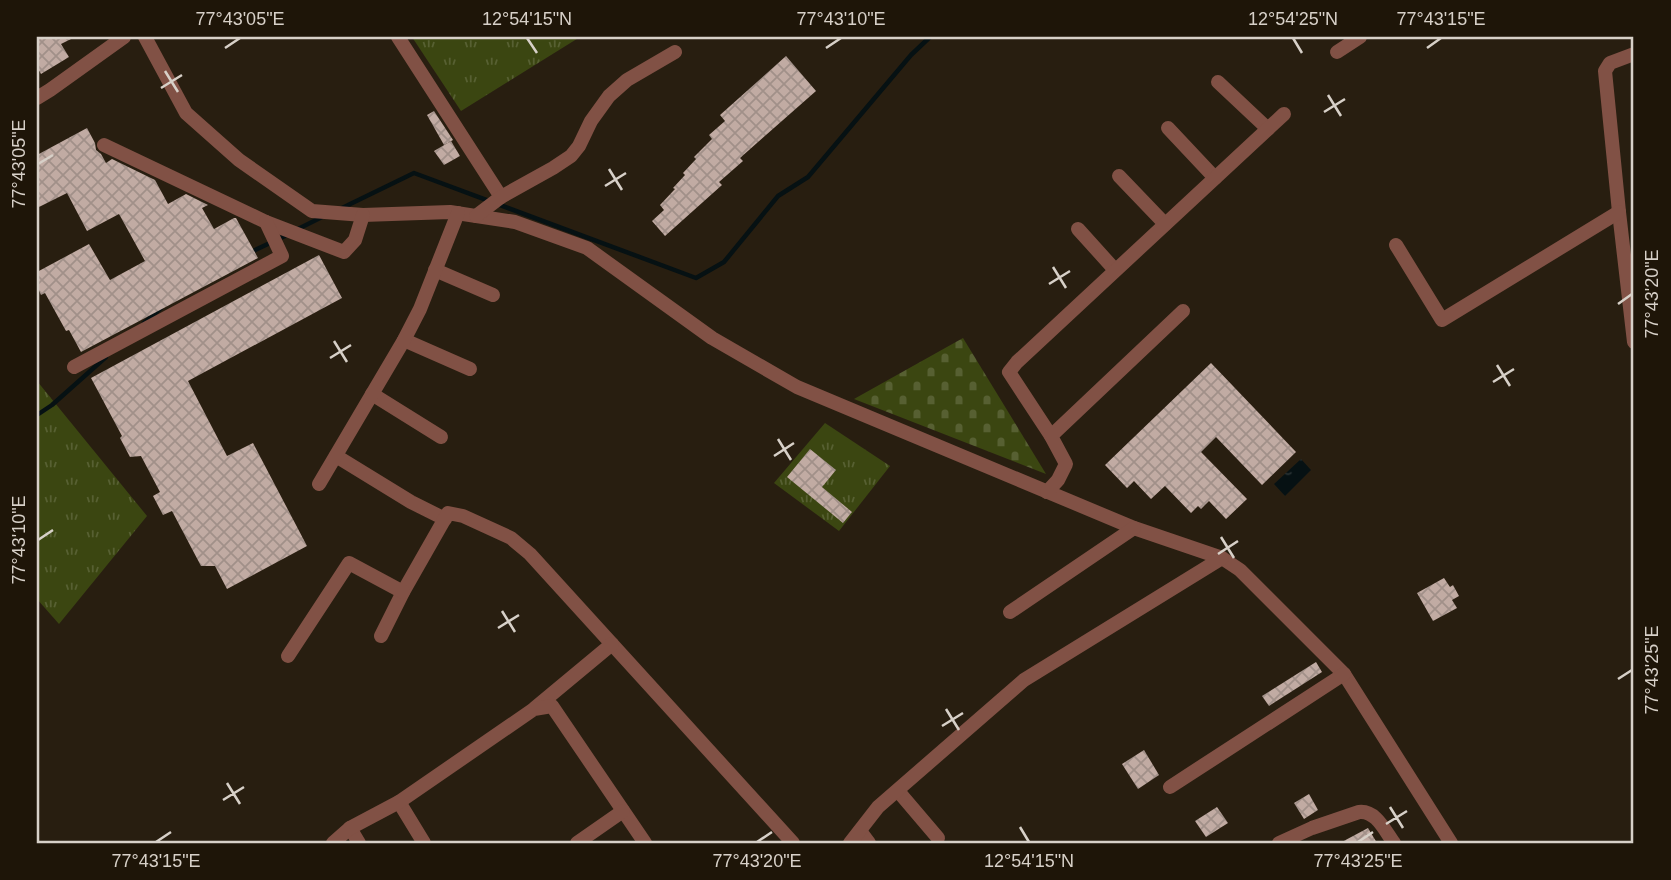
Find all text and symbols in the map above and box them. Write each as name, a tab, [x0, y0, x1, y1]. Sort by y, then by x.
text: 77°43'05"E	[195, 9, 285, 29]
text: 12°54'15"N	[482, 9, 572, 29]
text: 77°43'10"E	[796, 9, 886, 29]
text: 12°54'25"N	[1248, 9, 1338, 29]
text: 77°43'15"E	[1396, 9, 1486, 29]
text: 77°43'05"E	[9, 119, 29, 209]
text: 77°43'20"E	[1642, 249, 1662, 339]
text: 77°43'10"E	[9, 495, 29, 585]
text: 77°43'25"E	[1642, 625, 1662, 715]
text: 77°43'15"E	[111, 851, 201, 871]
text: 77°43'20"E	[712, 851, 802, 871]
text: 12°54'15"N	[984, 851, 1074, 871]
text: 77°43'25"E	[1313, 851, 1403, 871]

